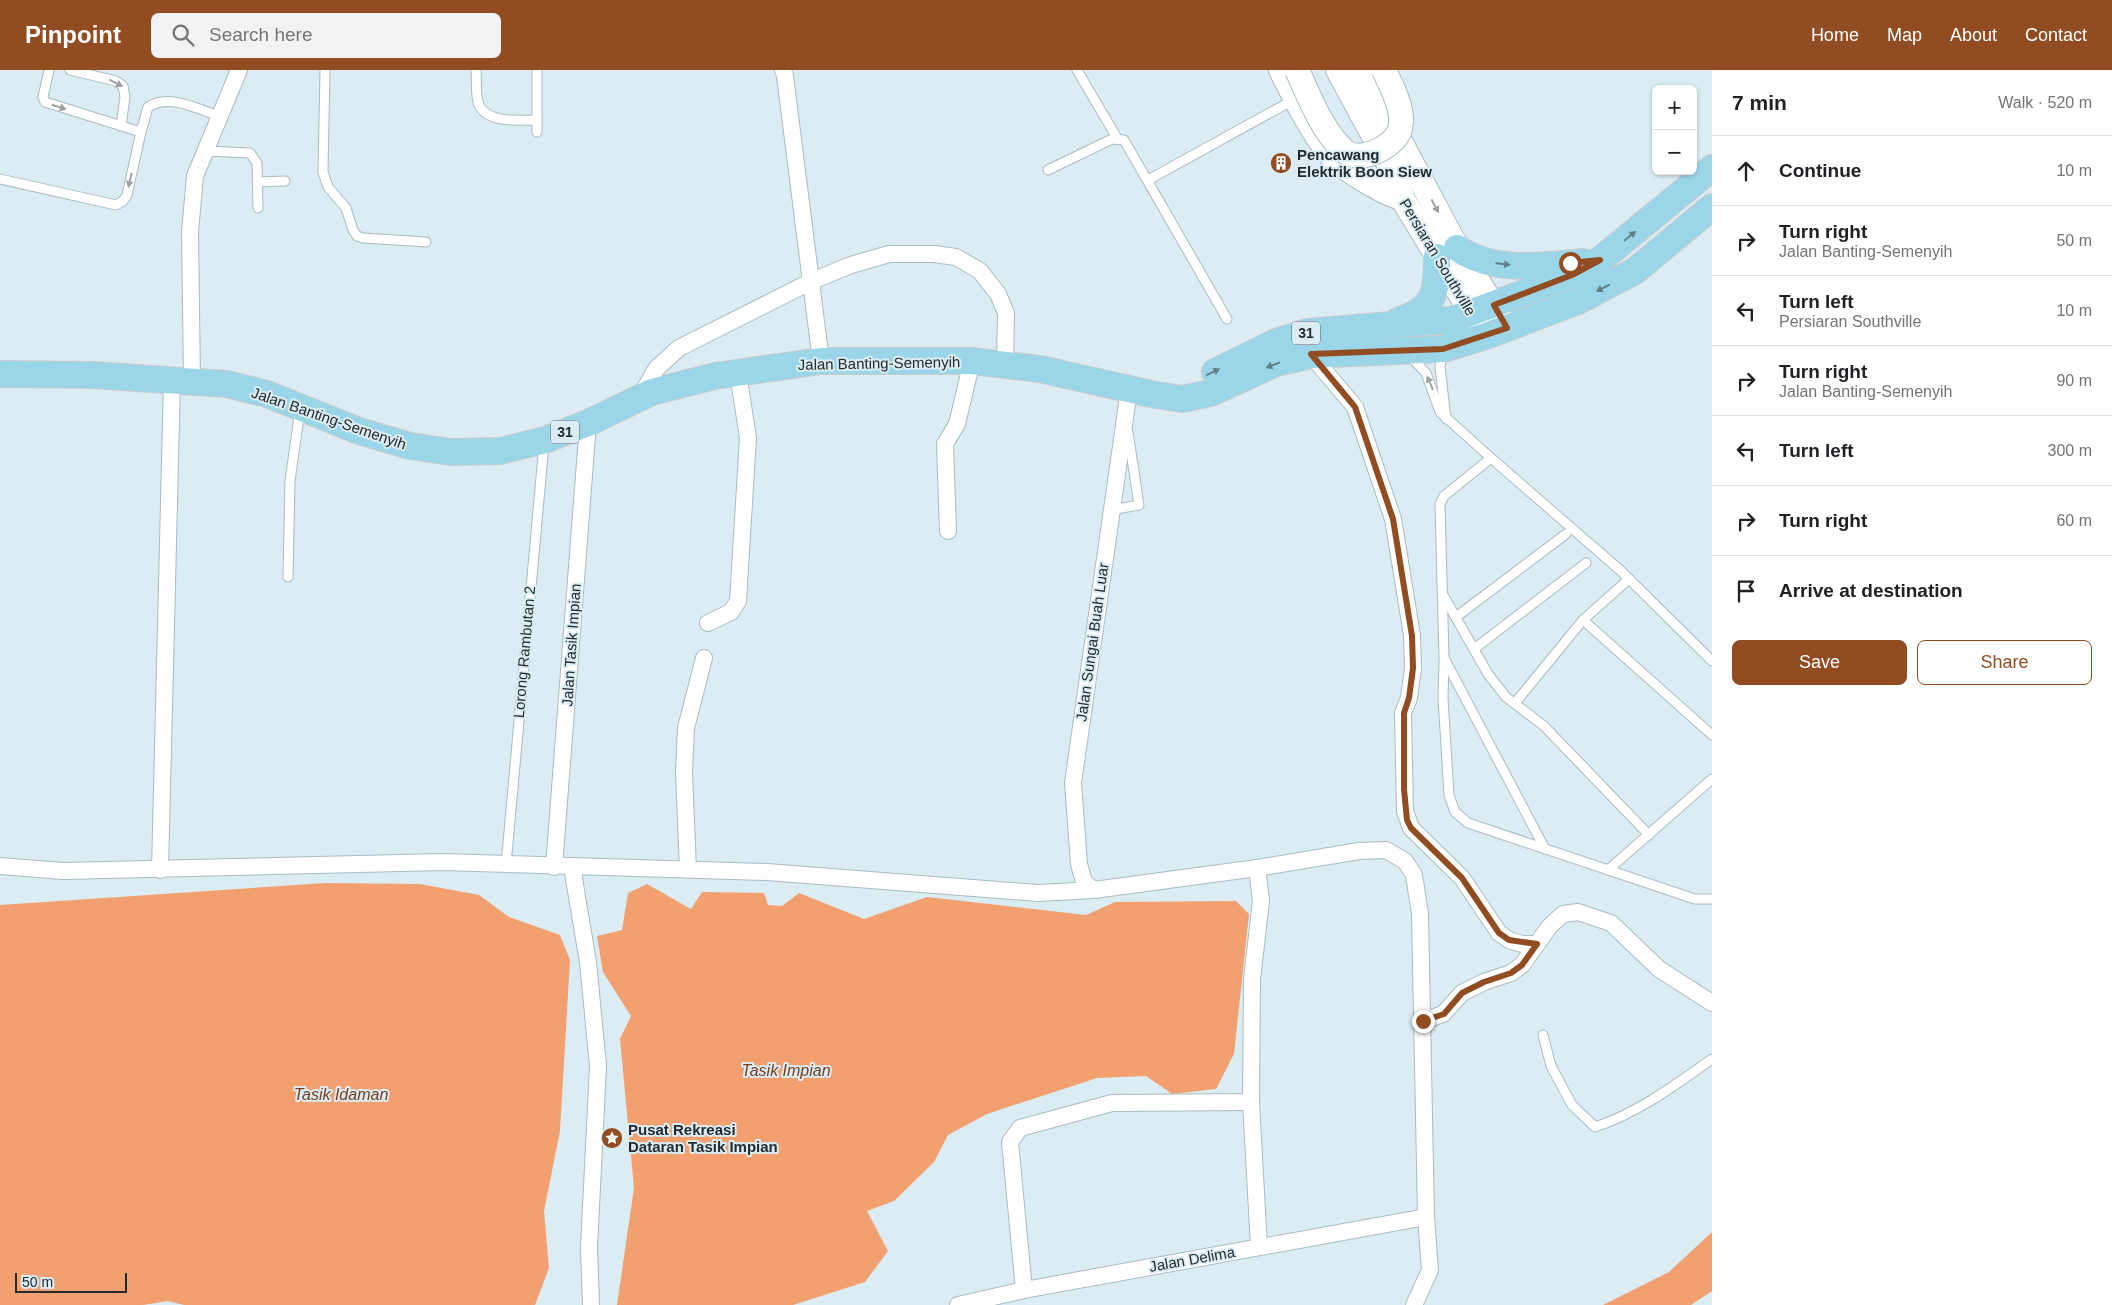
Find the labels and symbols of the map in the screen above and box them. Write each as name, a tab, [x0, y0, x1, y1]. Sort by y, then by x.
one-way arrow	[108, 79, 123, 87]
one-way arrow	[52, 104, 67, 111]
place label: Pencawang Elektrik Boon Siew	[1297, 146, 1432, 180]
building icon: Pencawang Elektrik Boon Siew	[1269, 151, 1293, 175]
one-way arrow	[126, 172, 134, 188]
street label: Persiaran Southville	[1396, 195, 1480, 319]
one-way arrow	[1431, 198, 1439, 213]
one-way arrow	[1623, 230, 1636, 241]
route start	[1559, 252, 1582, 275]
one-way arrow	[1495, 260, 1511, 268]
one-way arrow	[1596, 284, 1611, 292]
road number: 31	[1292, 322, 1320, 344]
street label: Jalan Banting-Semenyih	[798, 353, 960, 373]
one-way arrow	[1266, 361, 1281, 369]
one-way arrow	[1206, 368, 1220, 376]
one-way arrow	[1425, 376, 1433, 390]
street label: Jalan Banting-Semenyih	[249, 383, 409, 453]
road number: 31	[551, 421, 579, 444]
street label: Jalan Sungai Buah Luar	[1072, 562, 1112, 722]
street label: Jalan Tasik Impian	[558, 583, 584, 707]
street label: Lorong Rambutan 2	[510, 585, 538, 719]
route end	[1412, 1010, 1435, 1033]
water label: Tasik Impian	[741, 1062, 831, 1079]
water label: Tasik Idaman	[294, 1086, 388, 1103]
place label: Pusat Rekreasi Dataran Tasik Impian	[628, 1121, 778, 1155]
place icon: Pusat Rekreasi Dataran Tasik Impian	[600, 1126, 624, 1150]
street label: Jalan Delima	[1148, 1243, 1237, 1275]
scale bar	[15, 1270, 128, 1293]

